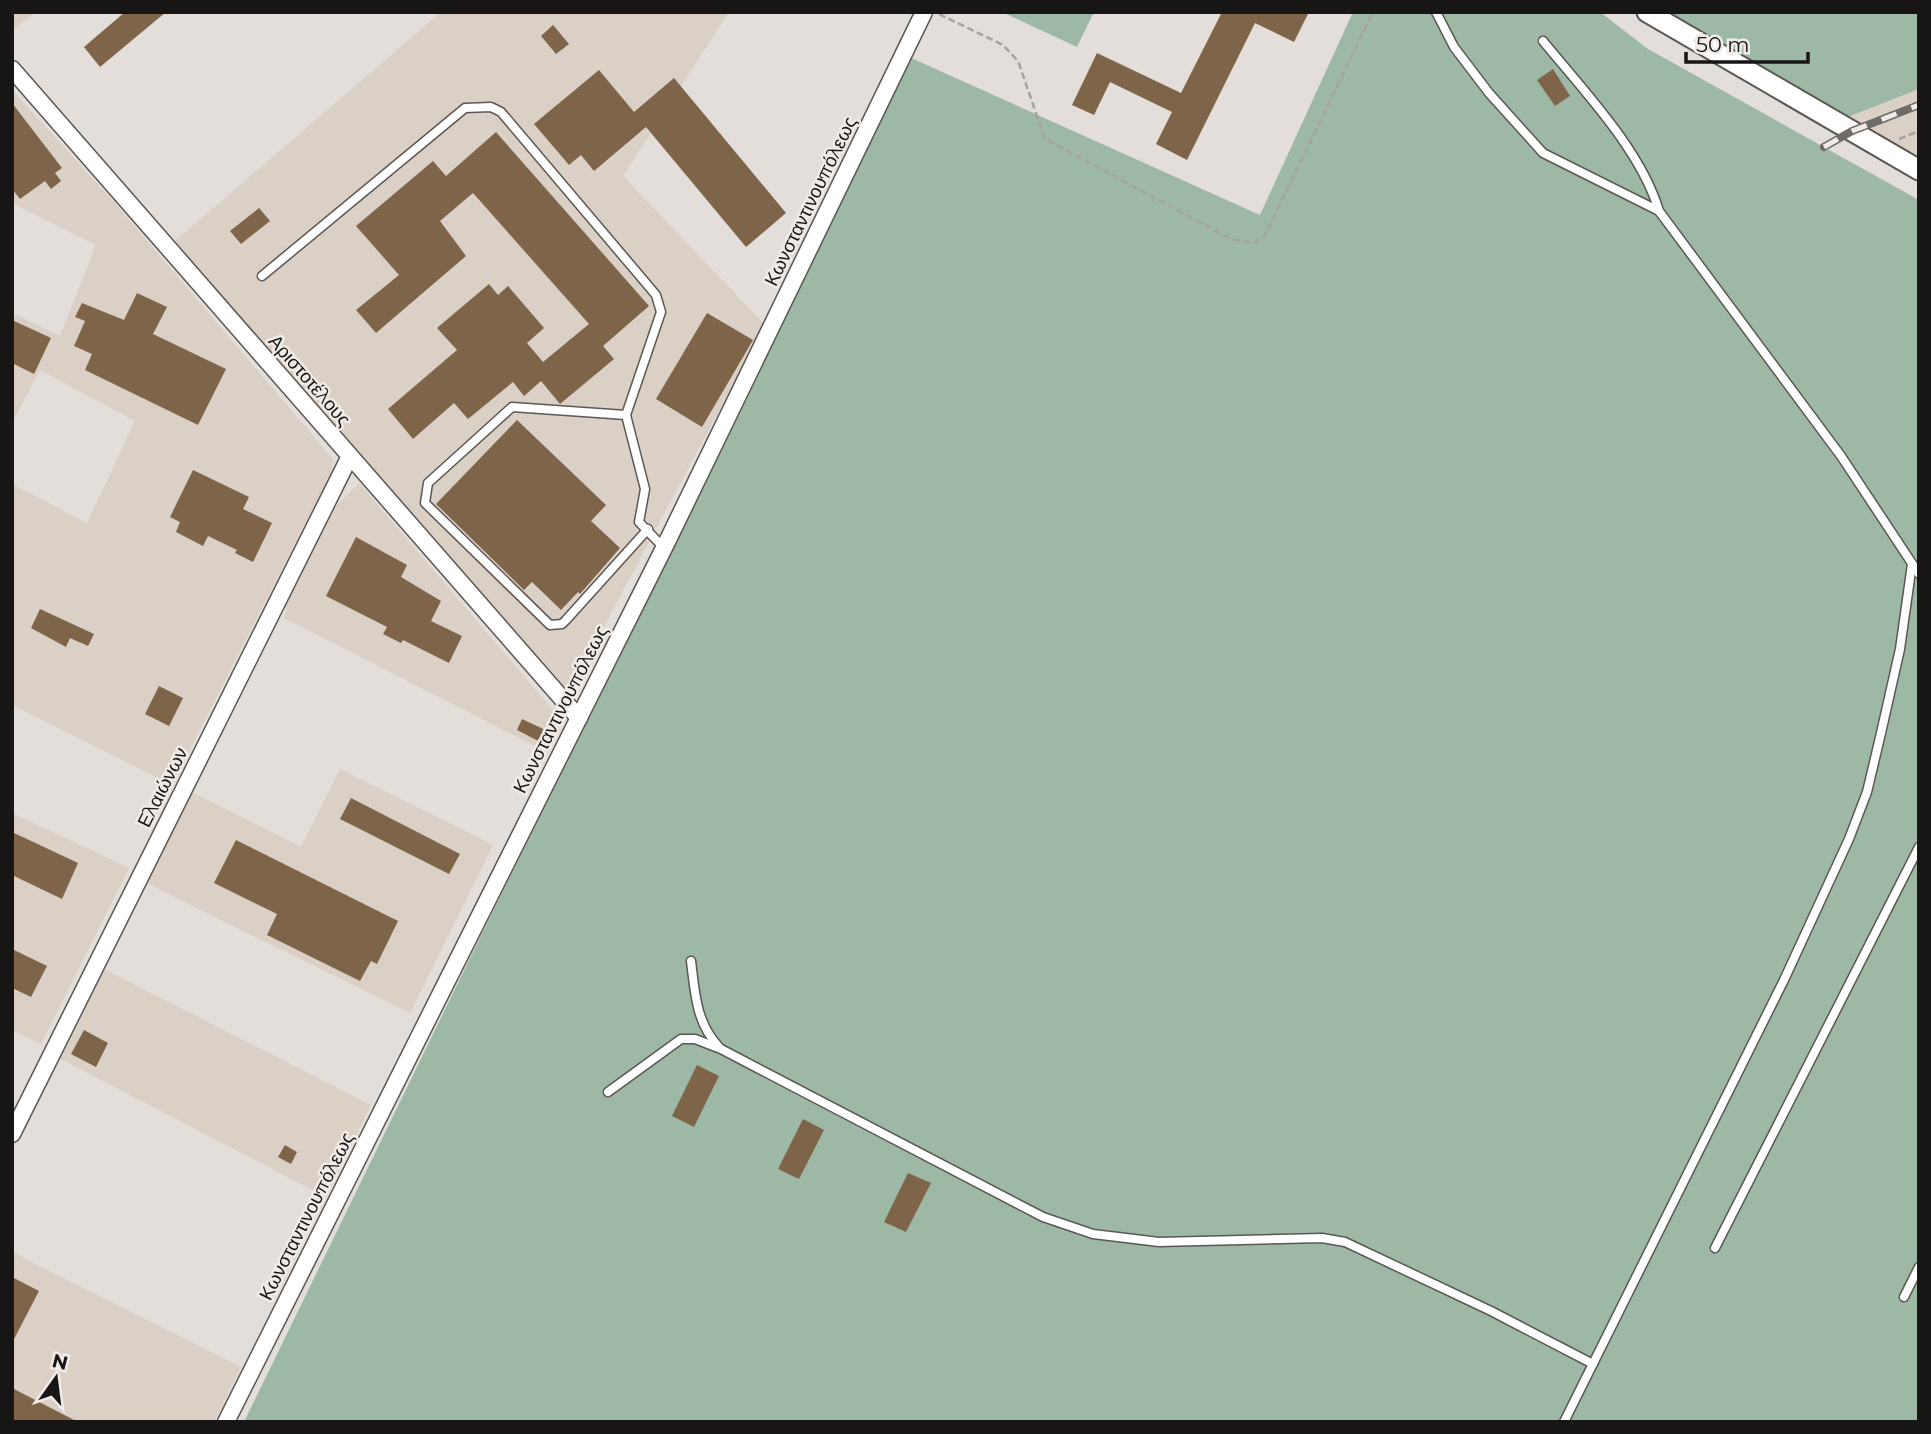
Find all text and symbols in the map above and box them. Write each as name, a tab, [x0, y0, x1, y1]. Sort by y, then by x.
scale bar	[1686, 21, 1808, 65]
text: 50 m	[1696, 32, 1750, 57]
street label: Κωνσταντινουπόλεως	[759, 113, 861, 290]
street label: Αριστοτέλους	[264, 330, 355, 431]
street label: Κωνσταντινουπόλεως	[508, 621, 613, 797]
street label: Ελαιώνων	[132, 743, 192, 831]
street label: Κωνσταντινουπόλεως	[254, 1128, 359, 1304]
north arrow	[21, 1343, 91, 1413]
text: N	[50, 1349, 70, 1375]

